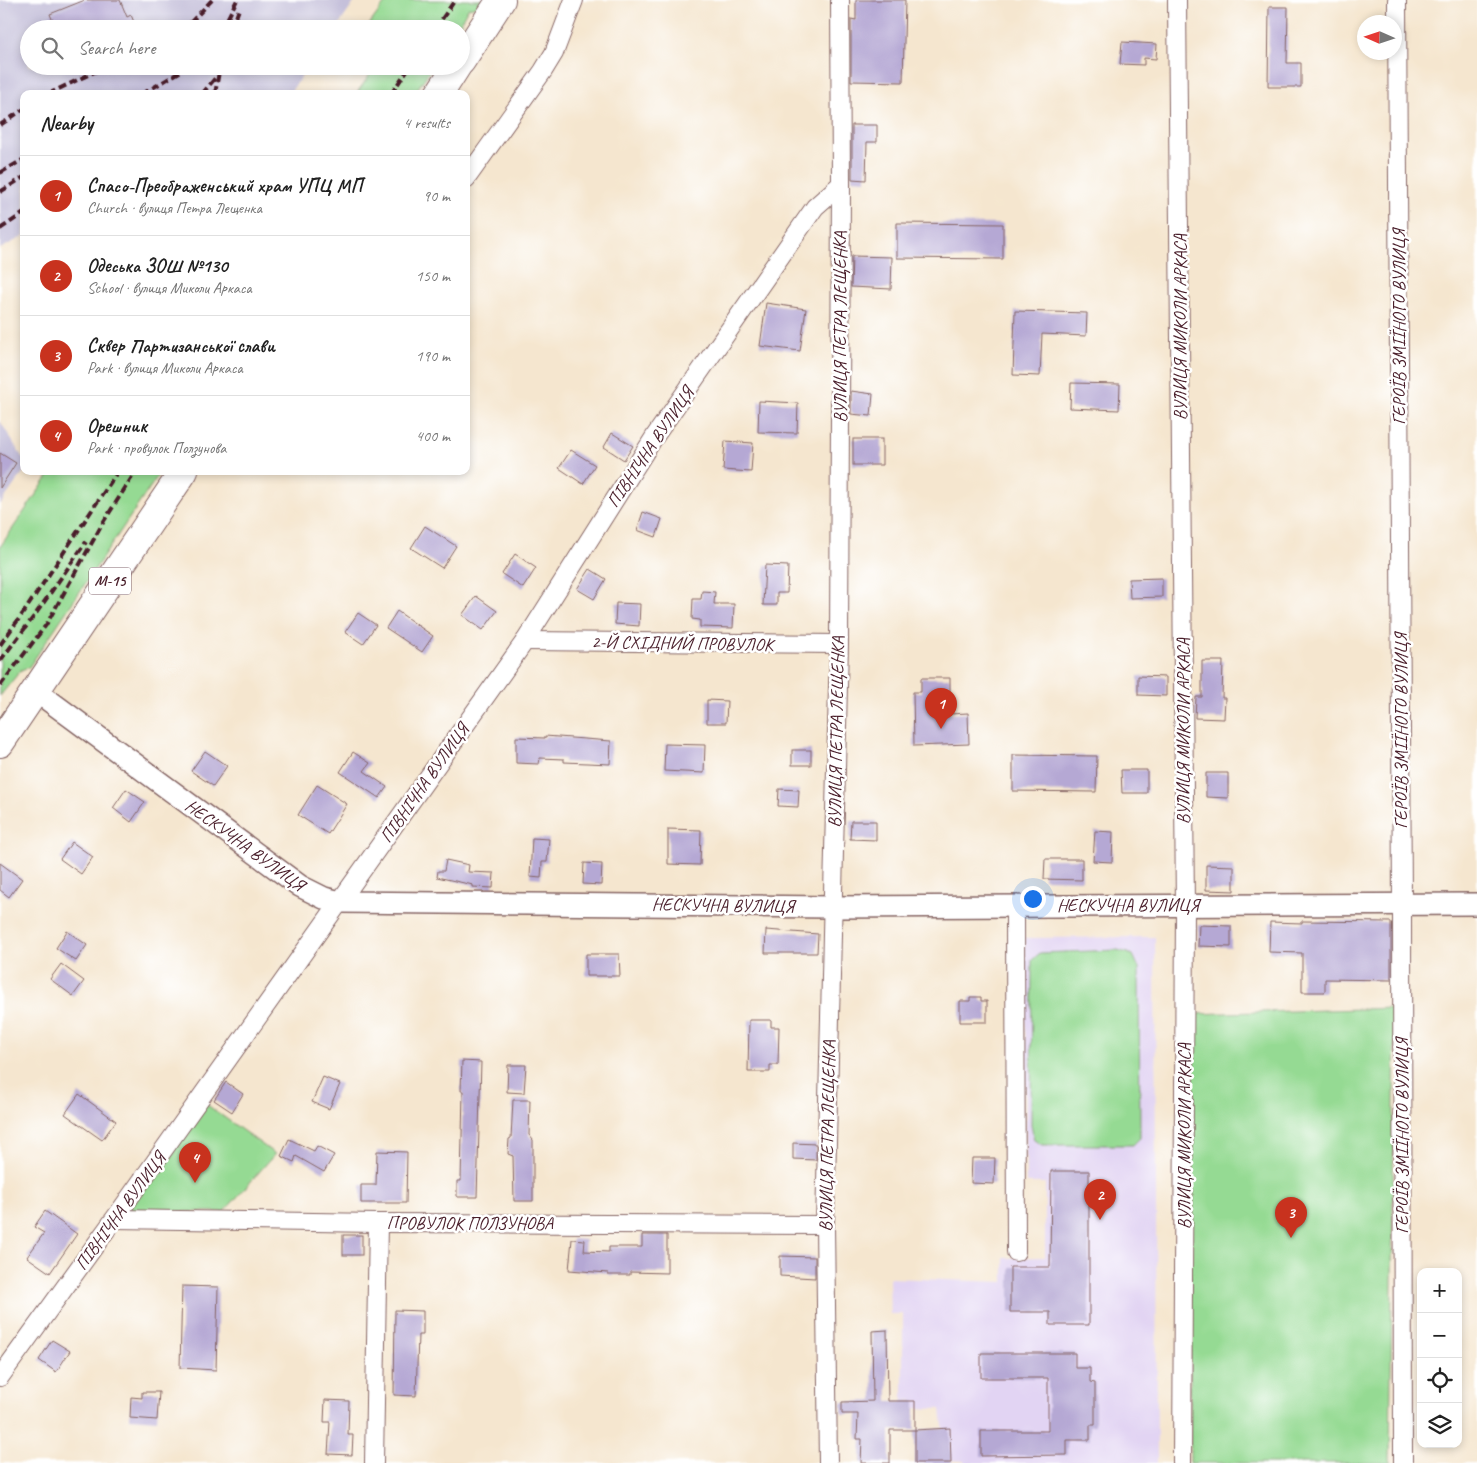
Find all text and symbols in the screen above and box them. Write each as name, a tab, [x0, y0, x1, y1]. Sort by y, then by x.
north arrow	[1357, 15, 1402, 60]
search box	[20, 20, 470, 75]
icon: search	[38, 34, 66, 62]
text: Search here	[78, 36, 155, 60]
text: Nearby	[40, 110, 93, 136]
text: 4 results	[403, 113, 450, 133]
text: Спасо-Преображенський храм УПЦ МП	[87, 174, 362, 198]
text: 1	[52, 186, 60, 206]
text: 90 m	[423, 186, 450, 206]
text: Church · вулиця Петра Лещенка	[87, 198, 262, 218]
street label: ГЕРОЇВ ЗМІЇНОГО ВУЛИЦЯ	[1388, 226, 1410, 425]
street label: ВУЛИЦЯ ПЕТРА ЛЕЩЕНКА	[829, 230, 851, 423]
street label: ВУЛИЦЯ МИКОЛИ АРКАСА	[1169, 233, 1191, 420]
text: Одеська ЗОШ №130	[87, 254, 228, 278]
text: 2	[52, 266, 60, 286]
text: 150 m	[416, 266, 450, 286]
text: School · вулиця Миколи Аркаса	[87, 278, 252, 298]
text: Сквер Партизанської слави	[87, 334, 275, 358]
text: 3	[52, 346, 60, 366]
text: 190 m	[416, 346, 450, 366]
text: Park · вулиця Миколи Аркаса	[87, 358, 243, 378]
street label: ПІВНІЧНА ВУЛИЦЯ	[602, 380, 700, 511]
text: Орешник	[87, 414, 147, 438]
text: 4	[52, 426, 60, 446]
text: 400 m	[416, 426, 450, 446]
text: Park · провулок Ползунова	[87, 438, 226, 458]
road number: М-15	[89, 568, 131, 594]
street label: 2-Й СХІДНИЙ ПРОВУЛОК	[591, 630, 776, 656]
street label: ГЕРОЇВ ЗМІЇНОГО ВУЛИЦЯ	[1390, 630, 1412, 829]
street label: ВУЛИЦЯ ПЕТРА ЛЕЩЕНКА	[823, 635, 849, 828]
street label: ВУЛИЦЯ МИКОЛИ АРКАСА	[1172, 637, 1194, 824]
pin: 1	[925, 688, 957, 729]
street label: ПІВНІЧНА ВУЛИЦЯ	[375, 717, 475, 847]
street label: НЕСКУЧНА ВУЛИЦЯ	[181, 794, 311, 897]
your location	[1020, 886, 1046, 912]
street label: НЕСКУЧНА ВУЛИЦЯ	[652, 893, 797, 917]
street label: НЕСКУЧНА ВУЛИЦЯ	[1057, 894, 1201, 916]
street label: ГЕРОЇВ ЗМІЇНОГО ВУЛИЦЯ	[1391, 1035, 1413, 1234]
street label: ВУЛИЦЯ ПЕТРА ЛЕЩЕНКА	[814, 1039, 840, 1232]
street label: ВУЛИЦЯ МИКОЛИ АРКАСА	[1173, 1042, 1195, 1229]
pin: 4	[179, 1142, 211, 1183]
street label: ПІВНІЧНА ВУЛИЦЯ	[70, 1145, 172, 1274]
pin: 2	[1084, 1179, 1116, 1220]
pin: 3	[1275, 1197, 1307, 1238]
street label: ПРОВУЛОК ПОЛЗУНОВА	[387, 1212, 554, 1234]
map controls	[1417, 1268, 1462, 1448]
button: +	[1417, 1268, 1462, 1313]
button: −	[1417, 1313, 1462, 1358]
button: locate	[1417, 1358, 1462, 1403]
button: layers	[1417, 1403, 1462, 1448]

